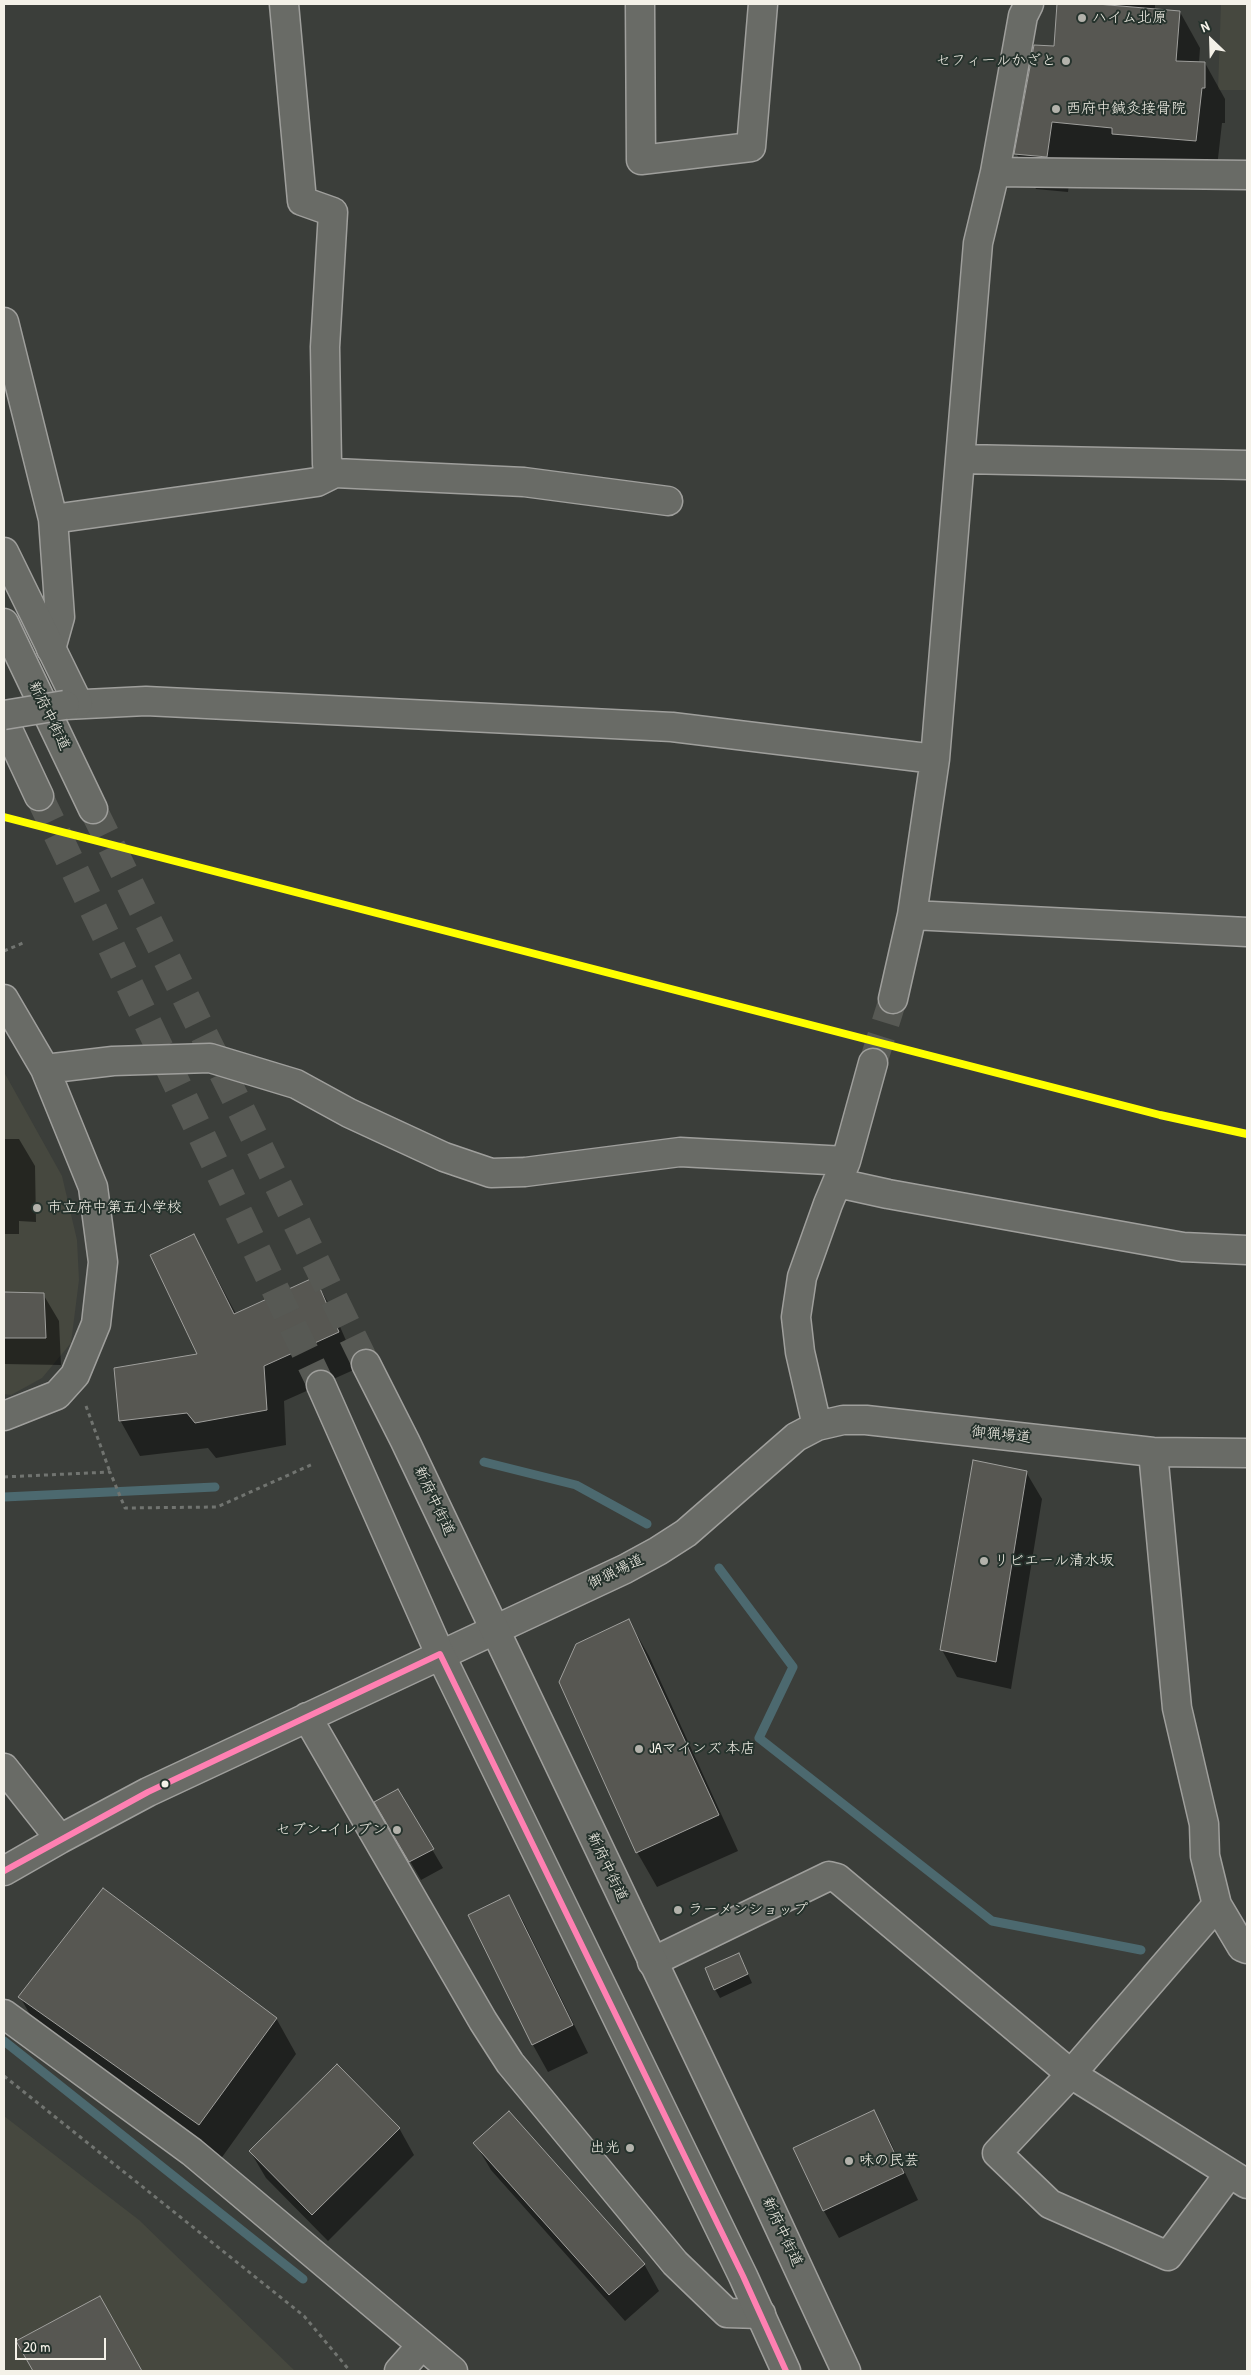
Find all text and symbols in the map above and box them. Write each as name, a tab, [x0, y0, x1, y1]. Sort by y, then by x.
place label: ハイム北原	[1092, 9, 1167, 27]
marker: ハイム北原	[1076, 12, 1088, 24]
north arrow	[1186, 15, 1236, 65]
text: N	[1197, 16, 1212, 36]
place label: セフィールかざと	[936, 52, 1056, 70]
marker: セフィールかざと	[1060, 55, 1072, 67]
place label: 西府中鍼灸接骨院	[1066, 100, 1186, 118]
marker: 西府中鍼灸接骨院	[1050, 103, 1062, 115]
street label: 新府中街道	[24, 678, 74, 754]
place label: 市立府中第五小学校	[47, 1199, 182, 1217]
marker: 市立府中第五小学校	[31, 1202, 43, 1214]
street label: 御猟場道	[970, 1423, 1032, 1447]
street label: 新府中街道	[410, 1463, 458, 1539]
street label: 御猟場道	[585, 1551, 647, 1593]
place label: リビエール清水坂	[994, 1552, 1114, 1570]
marker: リビエール清水坂	[978, 1555, 990, 1567]
place label: JAマインズ 本店	[649, 1740, 755, 1758]
marker: JAマインズ 本店	[633, 1743, 645, 1755]
unlabelled marker	[160, 1779, 170, 1789]
place label: セブン-イレブン	[276, 1821, 387, 1839]
marker: セブン-イレブン	[391, 1824, 403, 1836]
street label: 新府中街道	[583, 1829, 631, 1905]
place label: ラーメンショップ	[688, 1901, 808, 1919]
marker: ラーメンショップ	[672, 1904, 684, 1916]
place label: 出光	[590, 2139, 620, 2157]
marker: 出光	[624, 2142, 636, 2154]
place label: 味の民芸	[859, 2152, 919, 2170]
marker: 味の民芸	[843, 2155, 855, 2167]
street label: 新府中街道	[758, 2194, 806, 2270]
scale bar	[18, 2328, 109, 2360]
text: 20 m	[23, 2336, 50, 2357]

